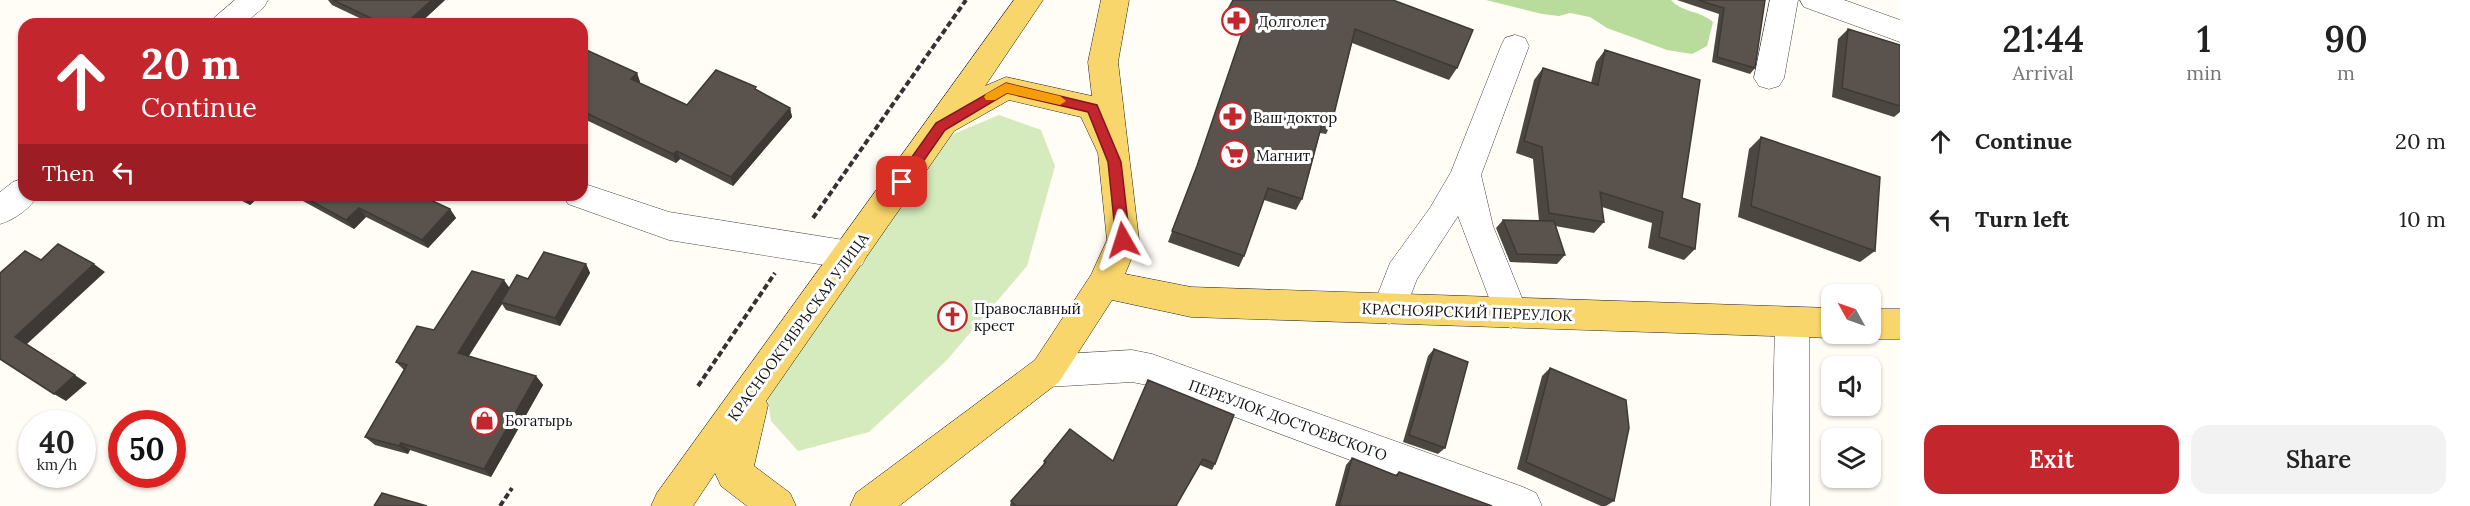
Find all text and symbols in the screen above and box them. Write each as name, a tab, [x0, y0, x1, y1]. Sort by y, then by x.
pharmacy icon: Долголет	[1221, 5, 1253, 37]
place label: Долголет	[1258, 12, 1326, 31]
text: 21:44	[2002, 16, 2084, 62]
text: 1	[2197, 16, 2211, 62]
text: 90	[2324, 16, 2368, 62]
text: 20 m	[141, 37, 240, 91]
icon: ahead	[42, 42, 120, 120]
text: Arrival	[2013, 60, 2074, 85]
text: min	[2186, 60, 2222, 85]
text: m	[2337, 60, 2355, 85]
text: Continue	[141, 90, 257, 124]
pharmacy icon: Ваш доктор	[1216, 101, 1248, 133]
place label: Ваш доктор	[1253, 108, 1337, 127]
icon: ahead	[1924, 125, 1957, 158]
text: Continue	[1975, 127, 2072, 155]
text: 20 m	[2395, 127, 2446, 155]
supermarket icon: Магнит	[1219, 139, 1251, 171]
place label: Магнит	[1256, 146, 1311, 165]
icon: left	[107, 156, 140, 189]
pin	[876, 156, 927, 207]
text: Then	[42, 159, 95, 187]
icon: arrive	[885, 165, 918, 198]
icon: left	[1924, 203, 1957, 236]
text: Turn left	[1975, 205, 2069, 233]
text: 10 m	[2399, 205, 2446, 233]
position arrow	[1091, 208, 1155, 272]
street label: КРАСНООКТЯБРЬСКАЯ УЛИЦА	[723, 229, 873, 425]
north arrow	[1821, 284, 1881, 344]
map controls	[1821, 284, 1881, 488]
place label: Православный крест	[974, 299, 1081, 335]
street label: КРАСНОЯРСКИЙ ПЕРЕУЛОК	[1361, 299, 1573, 325]
church icon: Православный крест	[937, 301, 969, 333]
button: sound	[1821, 356, 1881, 416]
street label: ПЕРЕУЛОК ДОСТОЕВСКОГО	[1186, 375, 1390, 465]
shop icon: Богатырь	[468, 404, 500, 436]
speed limit sign: 50	[108, 410, 186, 488]
place label: Богатырь	[505, 411, 573, 430]
text: 40	[39, 423, 75, 461]
button: Exit	[1924, 425, 2179, 494]
button: Share	[2191, 425, 2446, 494]
button: layers	[1821, 428, 1881, 488]
text: km/h	[37, 455, 77, 474]

